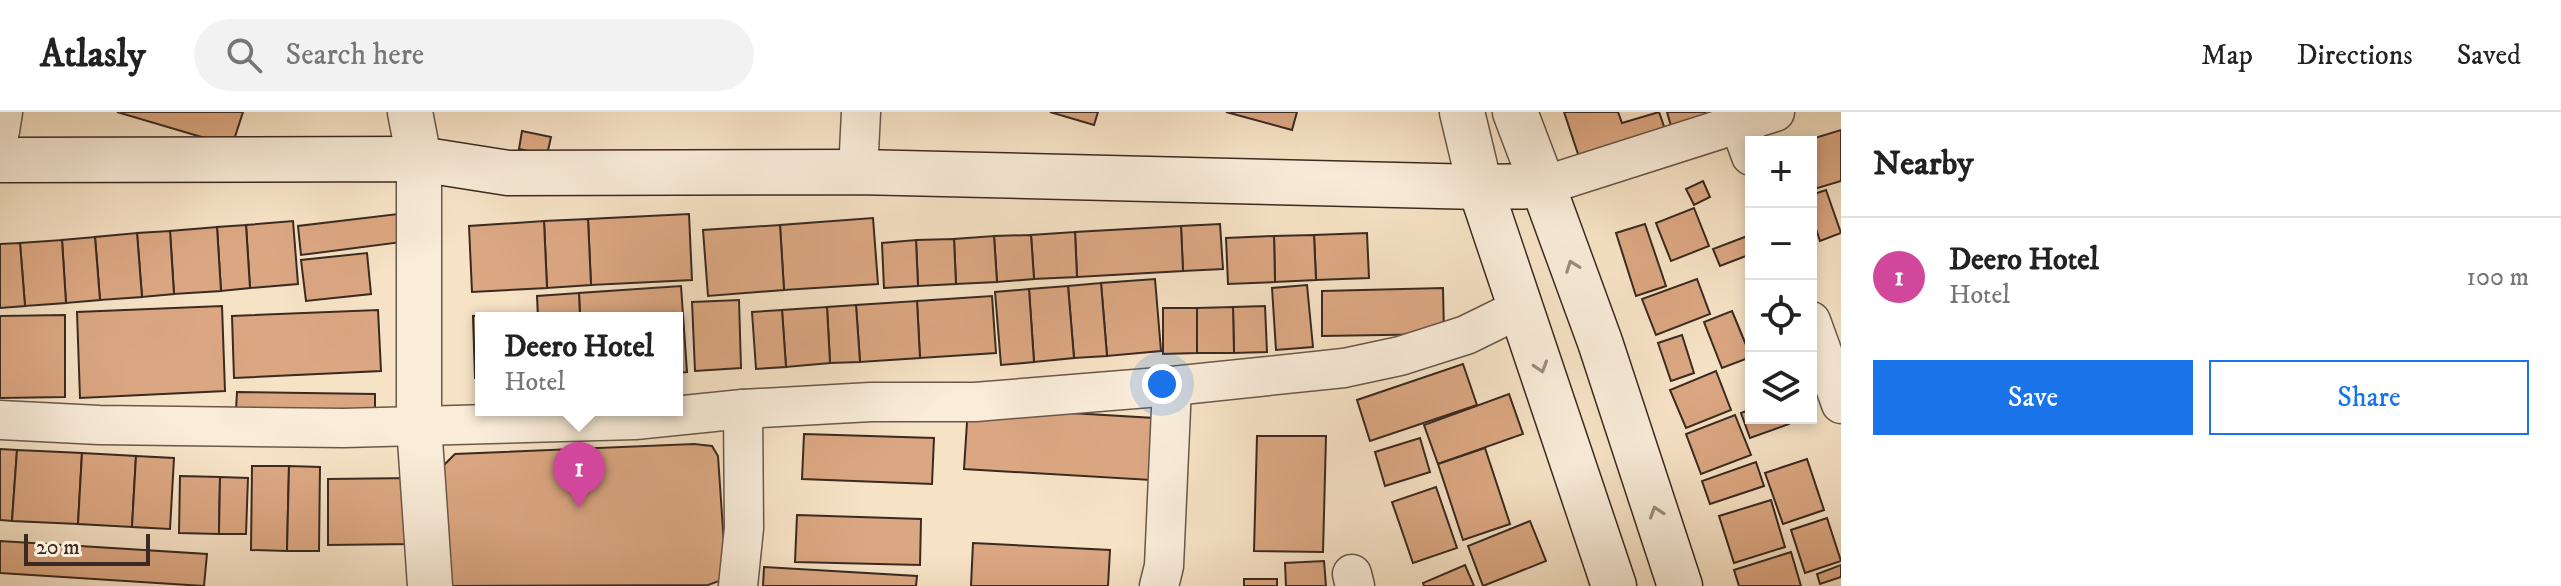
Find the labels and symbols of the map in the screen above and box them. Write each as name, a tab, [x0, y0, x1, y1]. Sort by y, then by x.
one-way arrow	[1565, 260, 1582, 274]
one-way arrow	[1532, 360, 1548, 374]
your location	[1142, 364, 1182, 404]
pin: 1	[553, 442, 605, 508]
one-way arrow	[1650, 505, 1666, 519]
scale bar	[24, 530, 150, 566]

